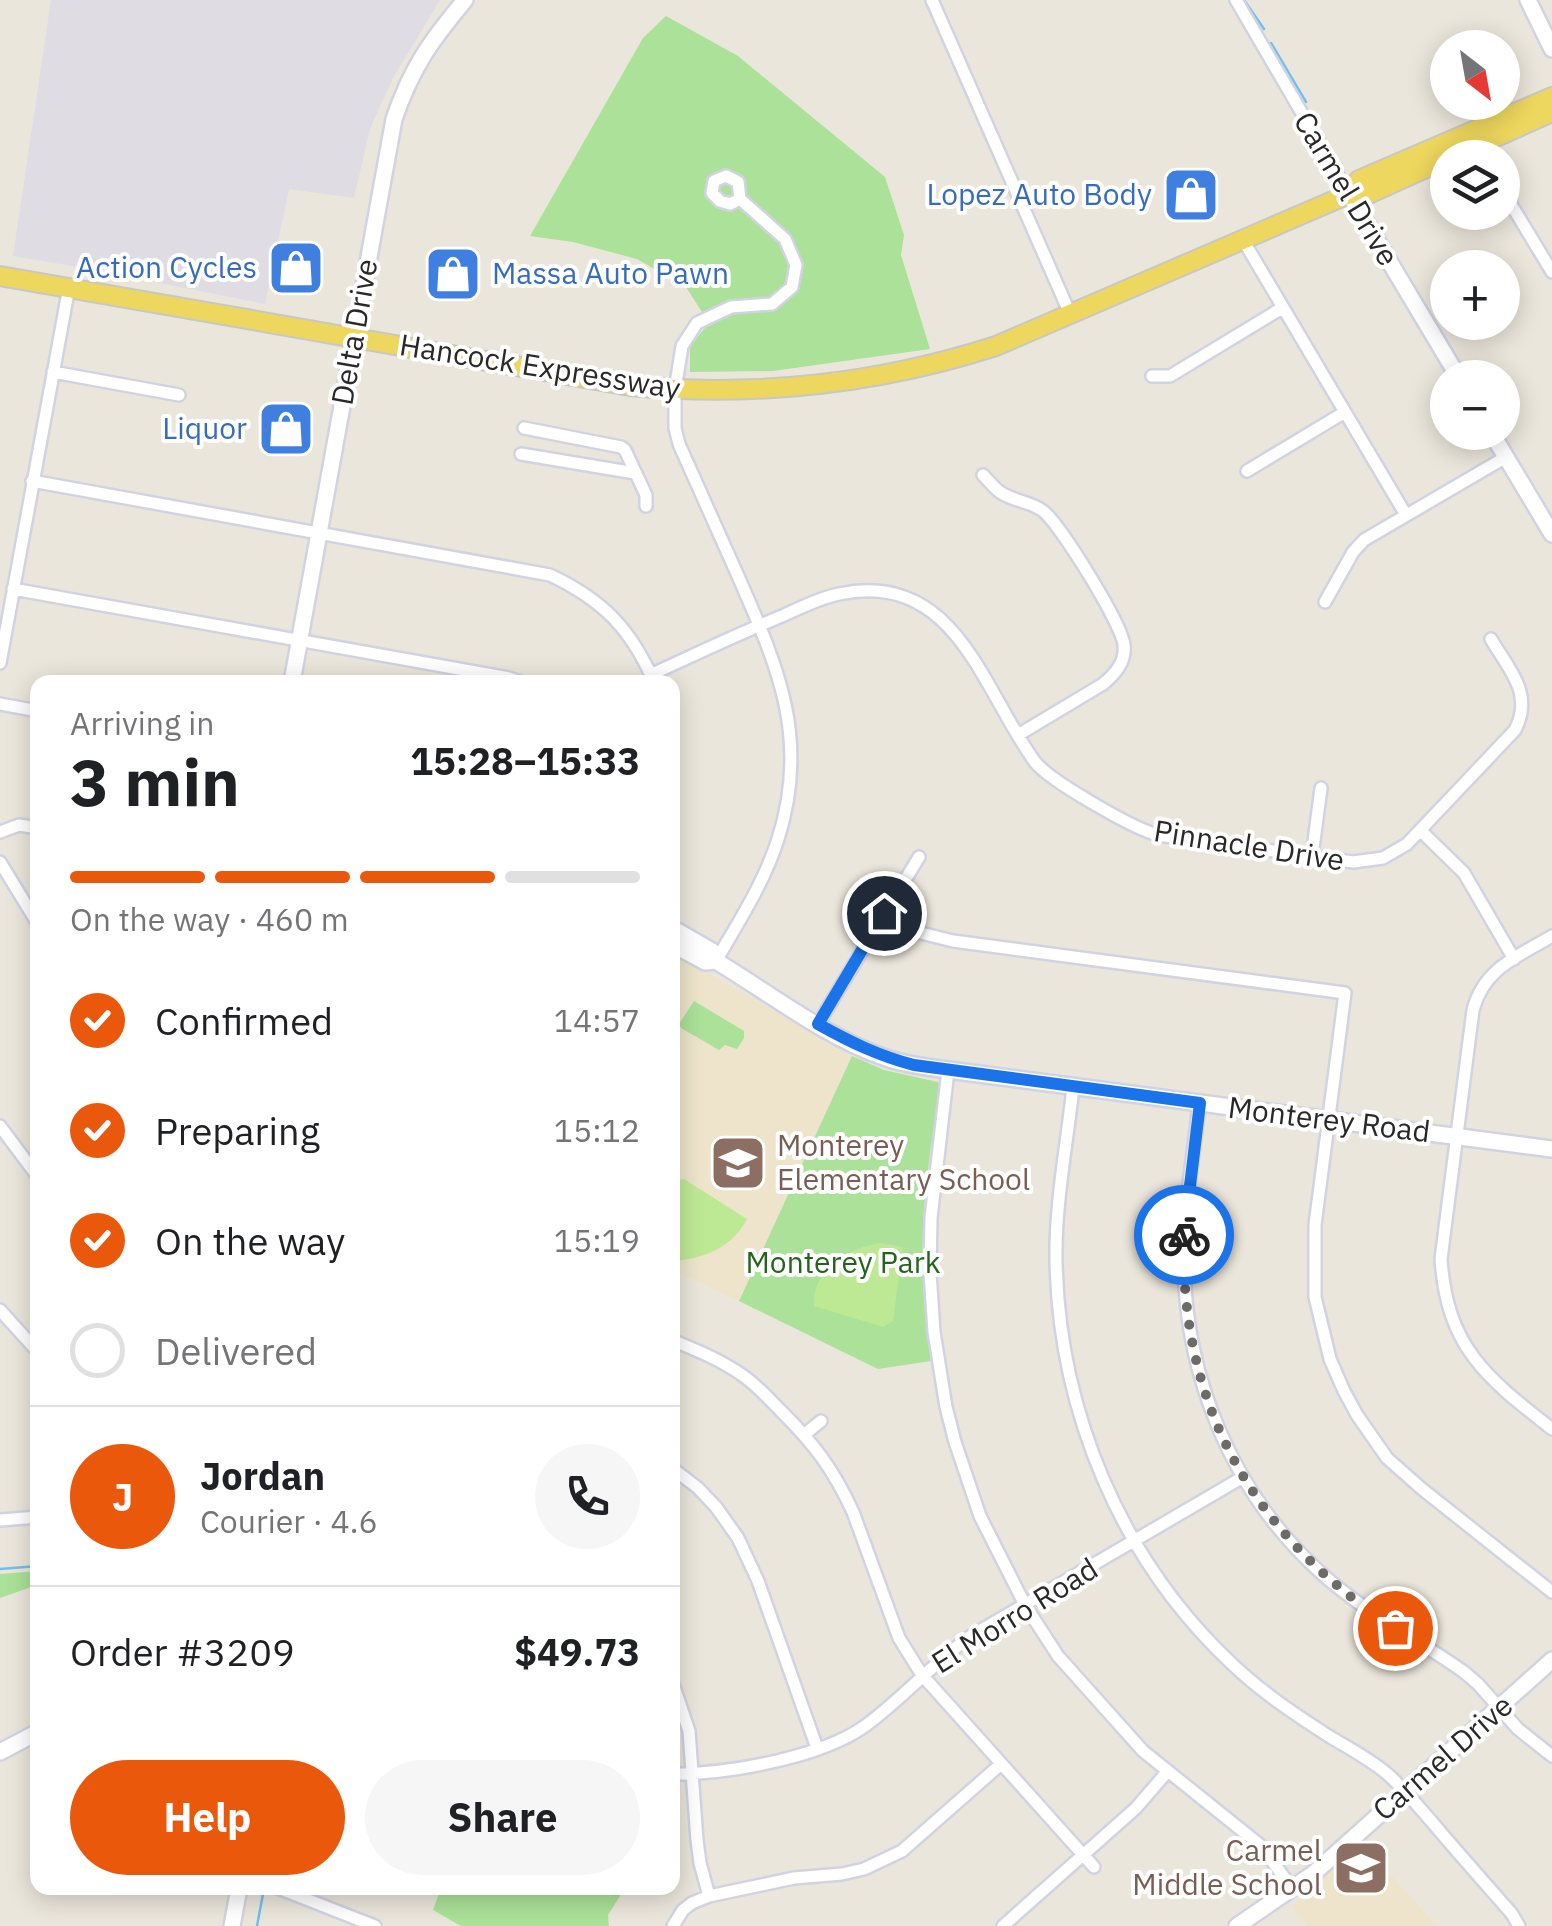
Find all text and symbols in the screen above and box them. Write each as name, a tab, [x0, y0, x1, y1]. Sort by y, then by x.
north arrow	[1430, 30, 1520, 120]
map controls	[1430, 30, 1520, 450]
street label: Carmel Drive	[1286, 104, 1409, 273]
button: layers	[1430, 140, 1520, 230]
shop icon: Lopez Auto Body	[1161, 165, 1221, 225]
place label: Lopez Auto Body	[926, 174, 1152, 213]
shop icon: Action Cycles	[266, 238, 326, 298]
shop icon: Massa Auto Pawn	[423, 244, 483, 304]
place label: Action Cycles	[76, 247, 257, 286]
button: +	[1430, 250, 1520, 340]
place label: Massa Auto Pawn	[492, 253, 729, 292]
street label: Delta Drive	[321, 256, 386, 408]
street label: Hancock Expressway	[397, 324, 683, 407]
button: −	[1430, 360, 1520, 450]
shop icon: Liquor	[256, 399, 316, 459]
place label: Liquor	[162, 408, 247, 447]
text: Arriving in	[70, 702, 215, 744]
text: 15:28–15:33	[410, 736, 640, 785]
text: 3 min	[70, 739, 240, 824]
street label: Pinnacle Drive	[1151, 810, 1347, 879]
pin	[842, 871, 927, 956]
icon: home	[857, 886, 912, 941]
text: On the way · 460 m	[70, 898, 349, 940]
icon: check	[70, 993, 125, 1048]
text: Confirmed	[155, 996, 333, 1045]
text: 14:57	[554, 999, 640, 1041]
street label: Monterey Road	[1226, 1087, 1432, 1150]
icon: check	[70, 1103, 125, 1158]
text: Preparing	[155, 1106, 320, 1155]
text: 15:12	[554, 1109, 640, 1151]
place label: Monterey Elementary School	[777, 1125, 1030, 1198]
school or university icon: Monterey Elementary School	[708, 1133, 768, 1193]
courier	[1134, 1185, 1234, 1285]
icon: bike	[1157, 1208, 1212, 1263]
icon: check	[70, 1213, 125, 1268]
text: On the way	[155, 1216, 345, 1265]
text: 15:19	[554, 1219, 640, 1261]
park label: Monterey Park	[745, 1242, 941, 1281]
text: Delivered	[155, 1326, 317, 1375]
button: phone	[535, 1444, 640, 1549]
text: Jordan	[200, 1451, 325, 1500]
text: J	[112, 1472, 133, 1521]
text: Courier · 4.6	[200, 1500, 378, 1542]
street label: El Morro Road	[924, 1548, 1105, 1681]
pin	[1353, 1586, 1438, 1671]
icon: bag	[1368, 1601, 1423, 1656]
text: Order #3209	[70, 1627, 295, 1676]
text: $49.73	[514, 1627, 640, 1676]
street label: Carmel Drive	[1364, 1685, 1520, 1828]
button: Help	[70, 1760, 345, 1875]
button: Share	[365, 1760, 640, 1875]
place label: Carmel Middle School	[1132, 1830, 1322, 1903]
school or university icon: Carmel Middle School	[1331, 1838, 1391, 1898]

